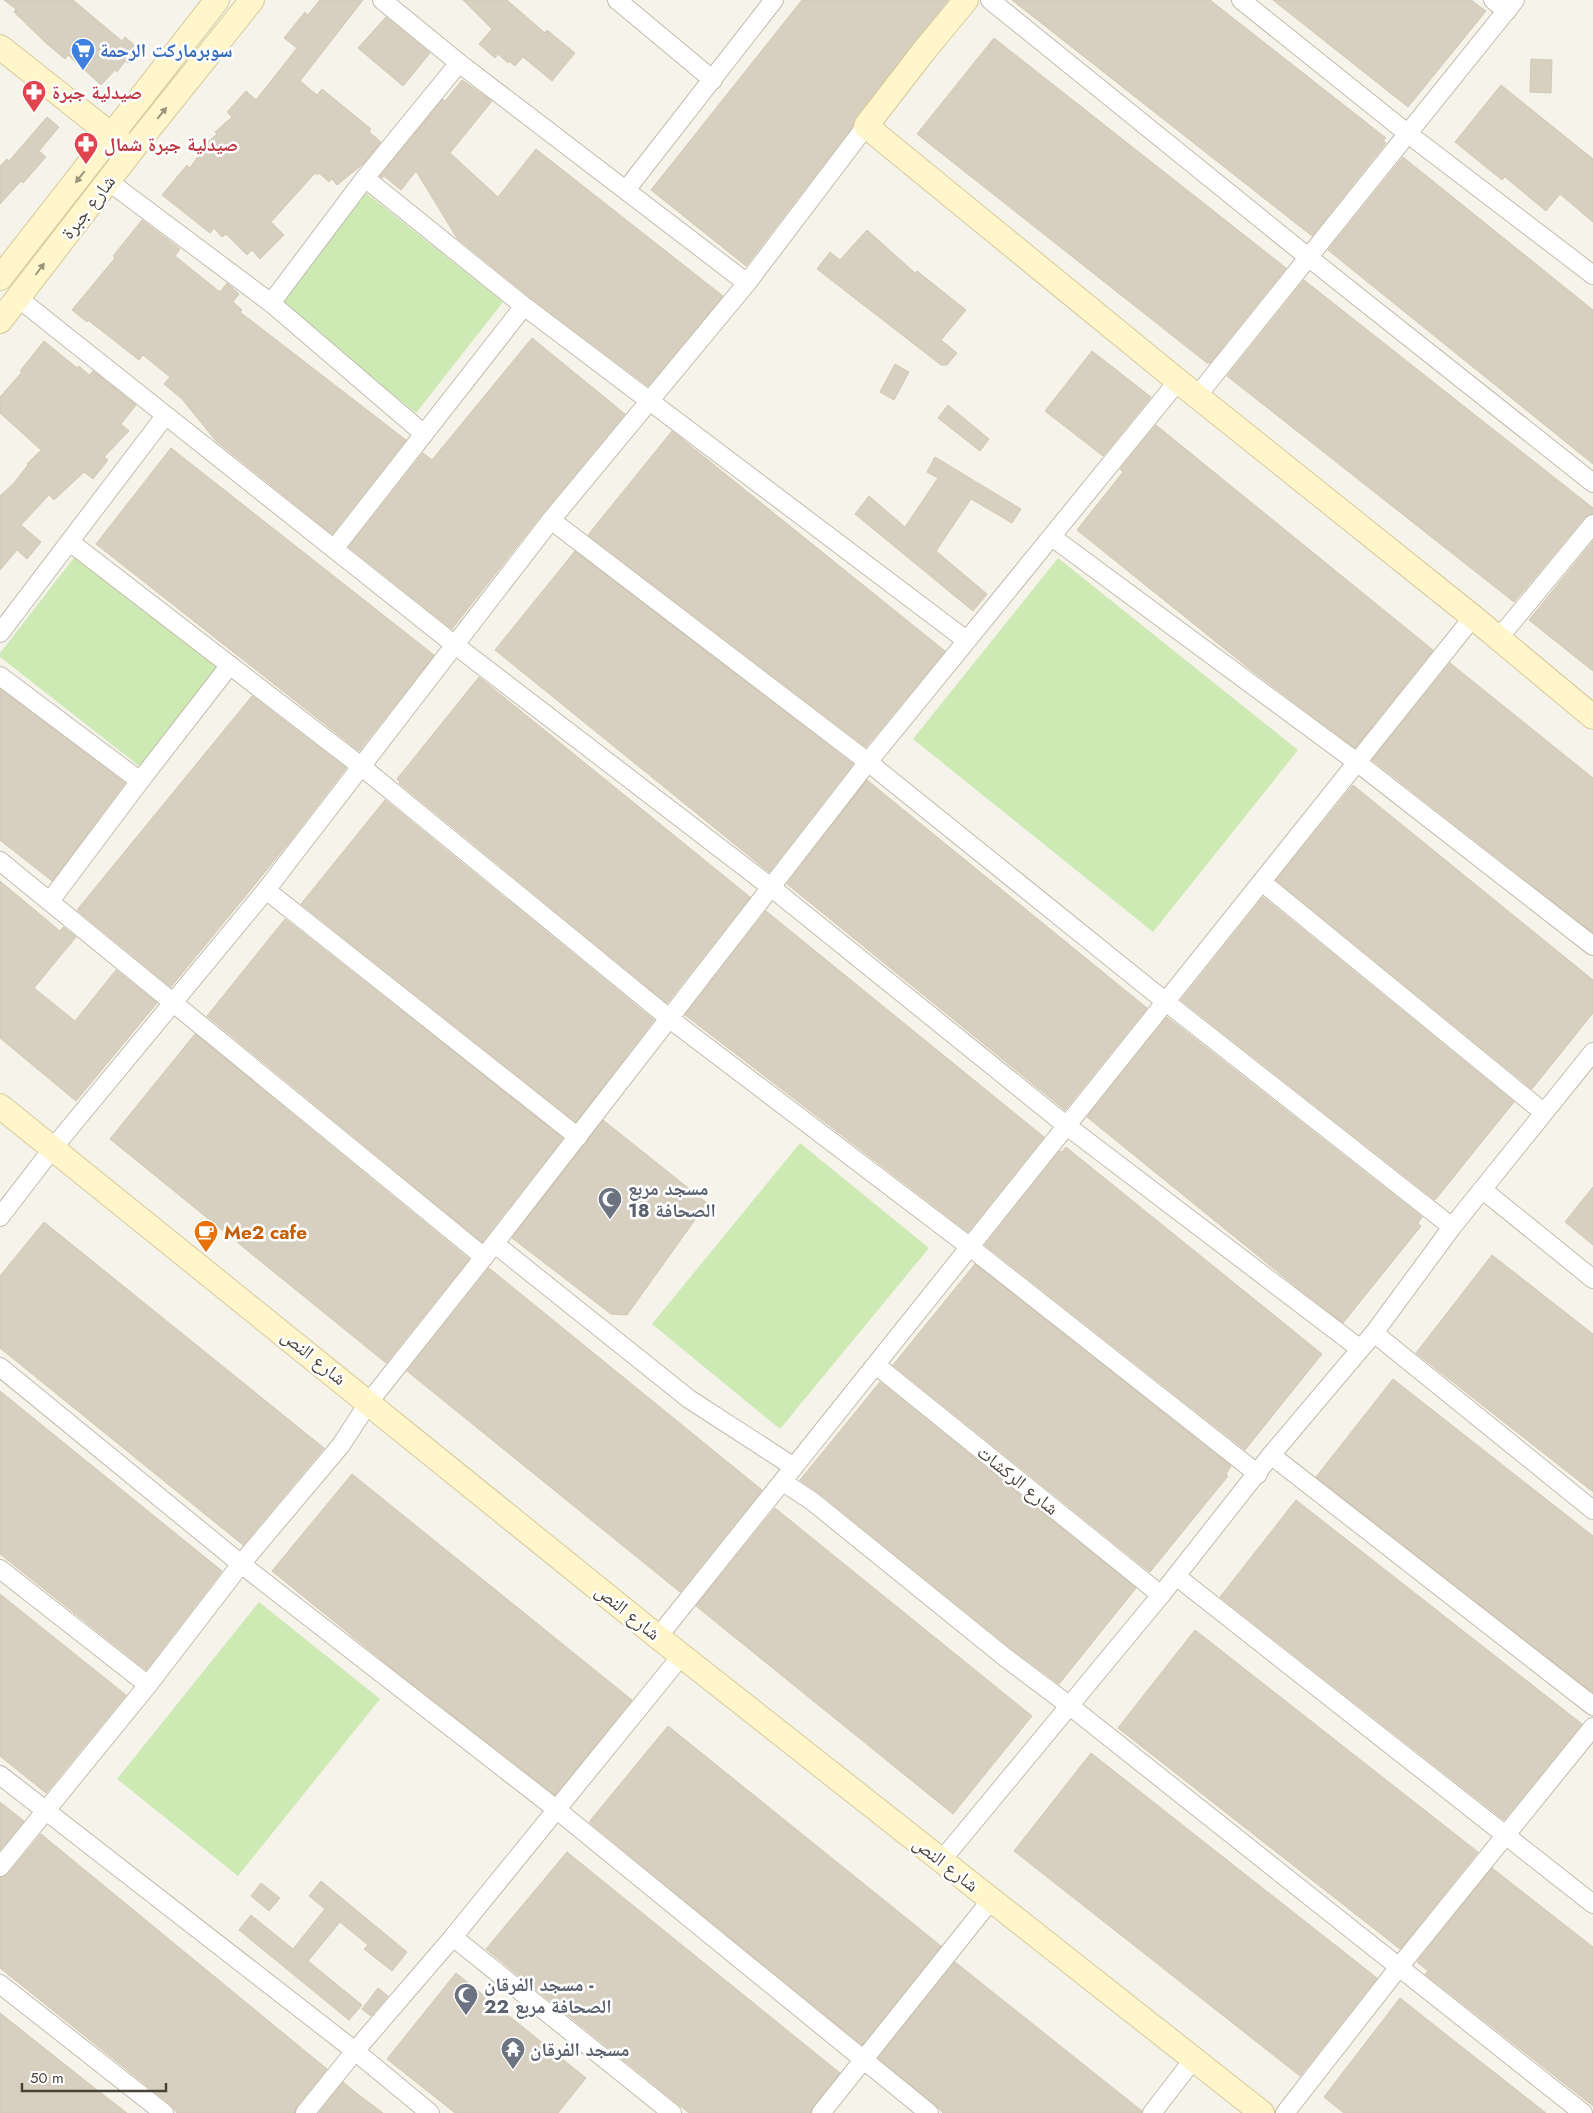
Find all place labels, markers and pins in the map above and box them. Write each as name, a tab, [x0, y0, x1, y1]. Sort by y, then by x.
supermarket icon: سوبرماركت الرحمة	[70, 37, 96, 71]
place label: سوبرماركت الرحمة	[100, 37, 233, 64]
pharmacy icon: صيدلية جبرة	[21, 79, 47, 113]
place label: صيدلية جبرة	[52, 79, 142, 106]
pharmacy icon: صيدلية جبرة شمال	[73, 131, 99, 165]
place label: صيدلية جبرة شمال	[104, 131, 238, 158]
place label: مسجد مربع 18 الصحافة	[628, 1175, 716, 1224]
mosque icon: مسجد مربع 18 الصحافة	[597, 1186, 623, 1220]
cafe icon: Me2 cafe	[193, 1219, 219, 1253]
place label: Me2 cafe	[224, 1219, 307, 1246]
place label: مسجد الفرقان - الصحافة مربع 22	[484, 1971, 612, 2020]
mosque icon: مسجد الفرقان - الصحافة مربع 22	[453, 1982, 479, 2016]
temple icon: مسجد الفرقان	[500, 2036, 526, 2070]
place label: مسجد الفرقان	[530, 2036, 630, 2063]

